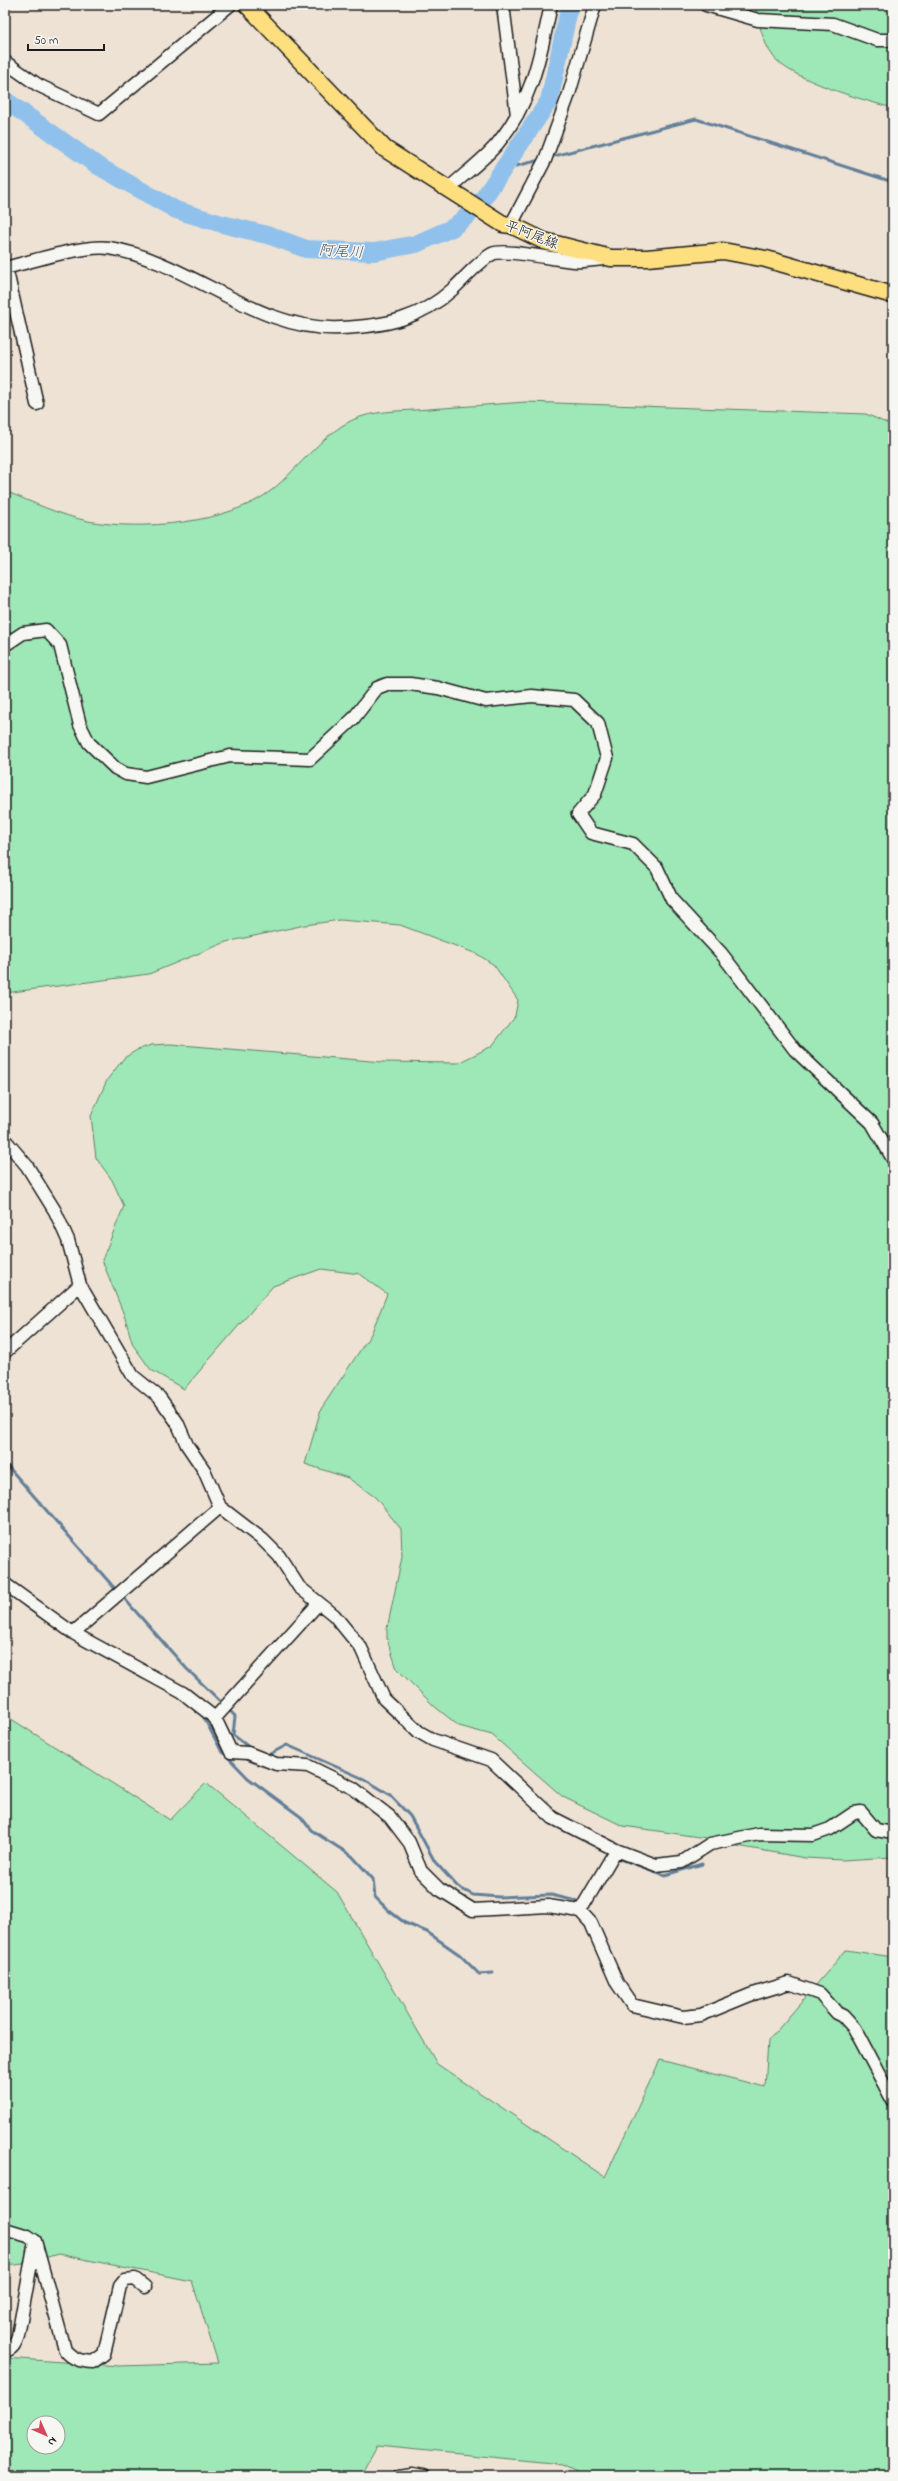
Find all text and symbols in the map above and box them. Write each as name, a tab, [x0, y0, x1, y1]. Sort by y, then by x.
scale bar	[28, 26, 104, 52]
text: 50 m	[34, 32, 58, 50]
street label: 平阿尾線	[502, 216, 561, 255]
water label: 阿尾川	[318, 240, 364, 264]
north arrow	[26, 2415, 66, 2455]
text: N	[44, 2433, 61, 2450]

